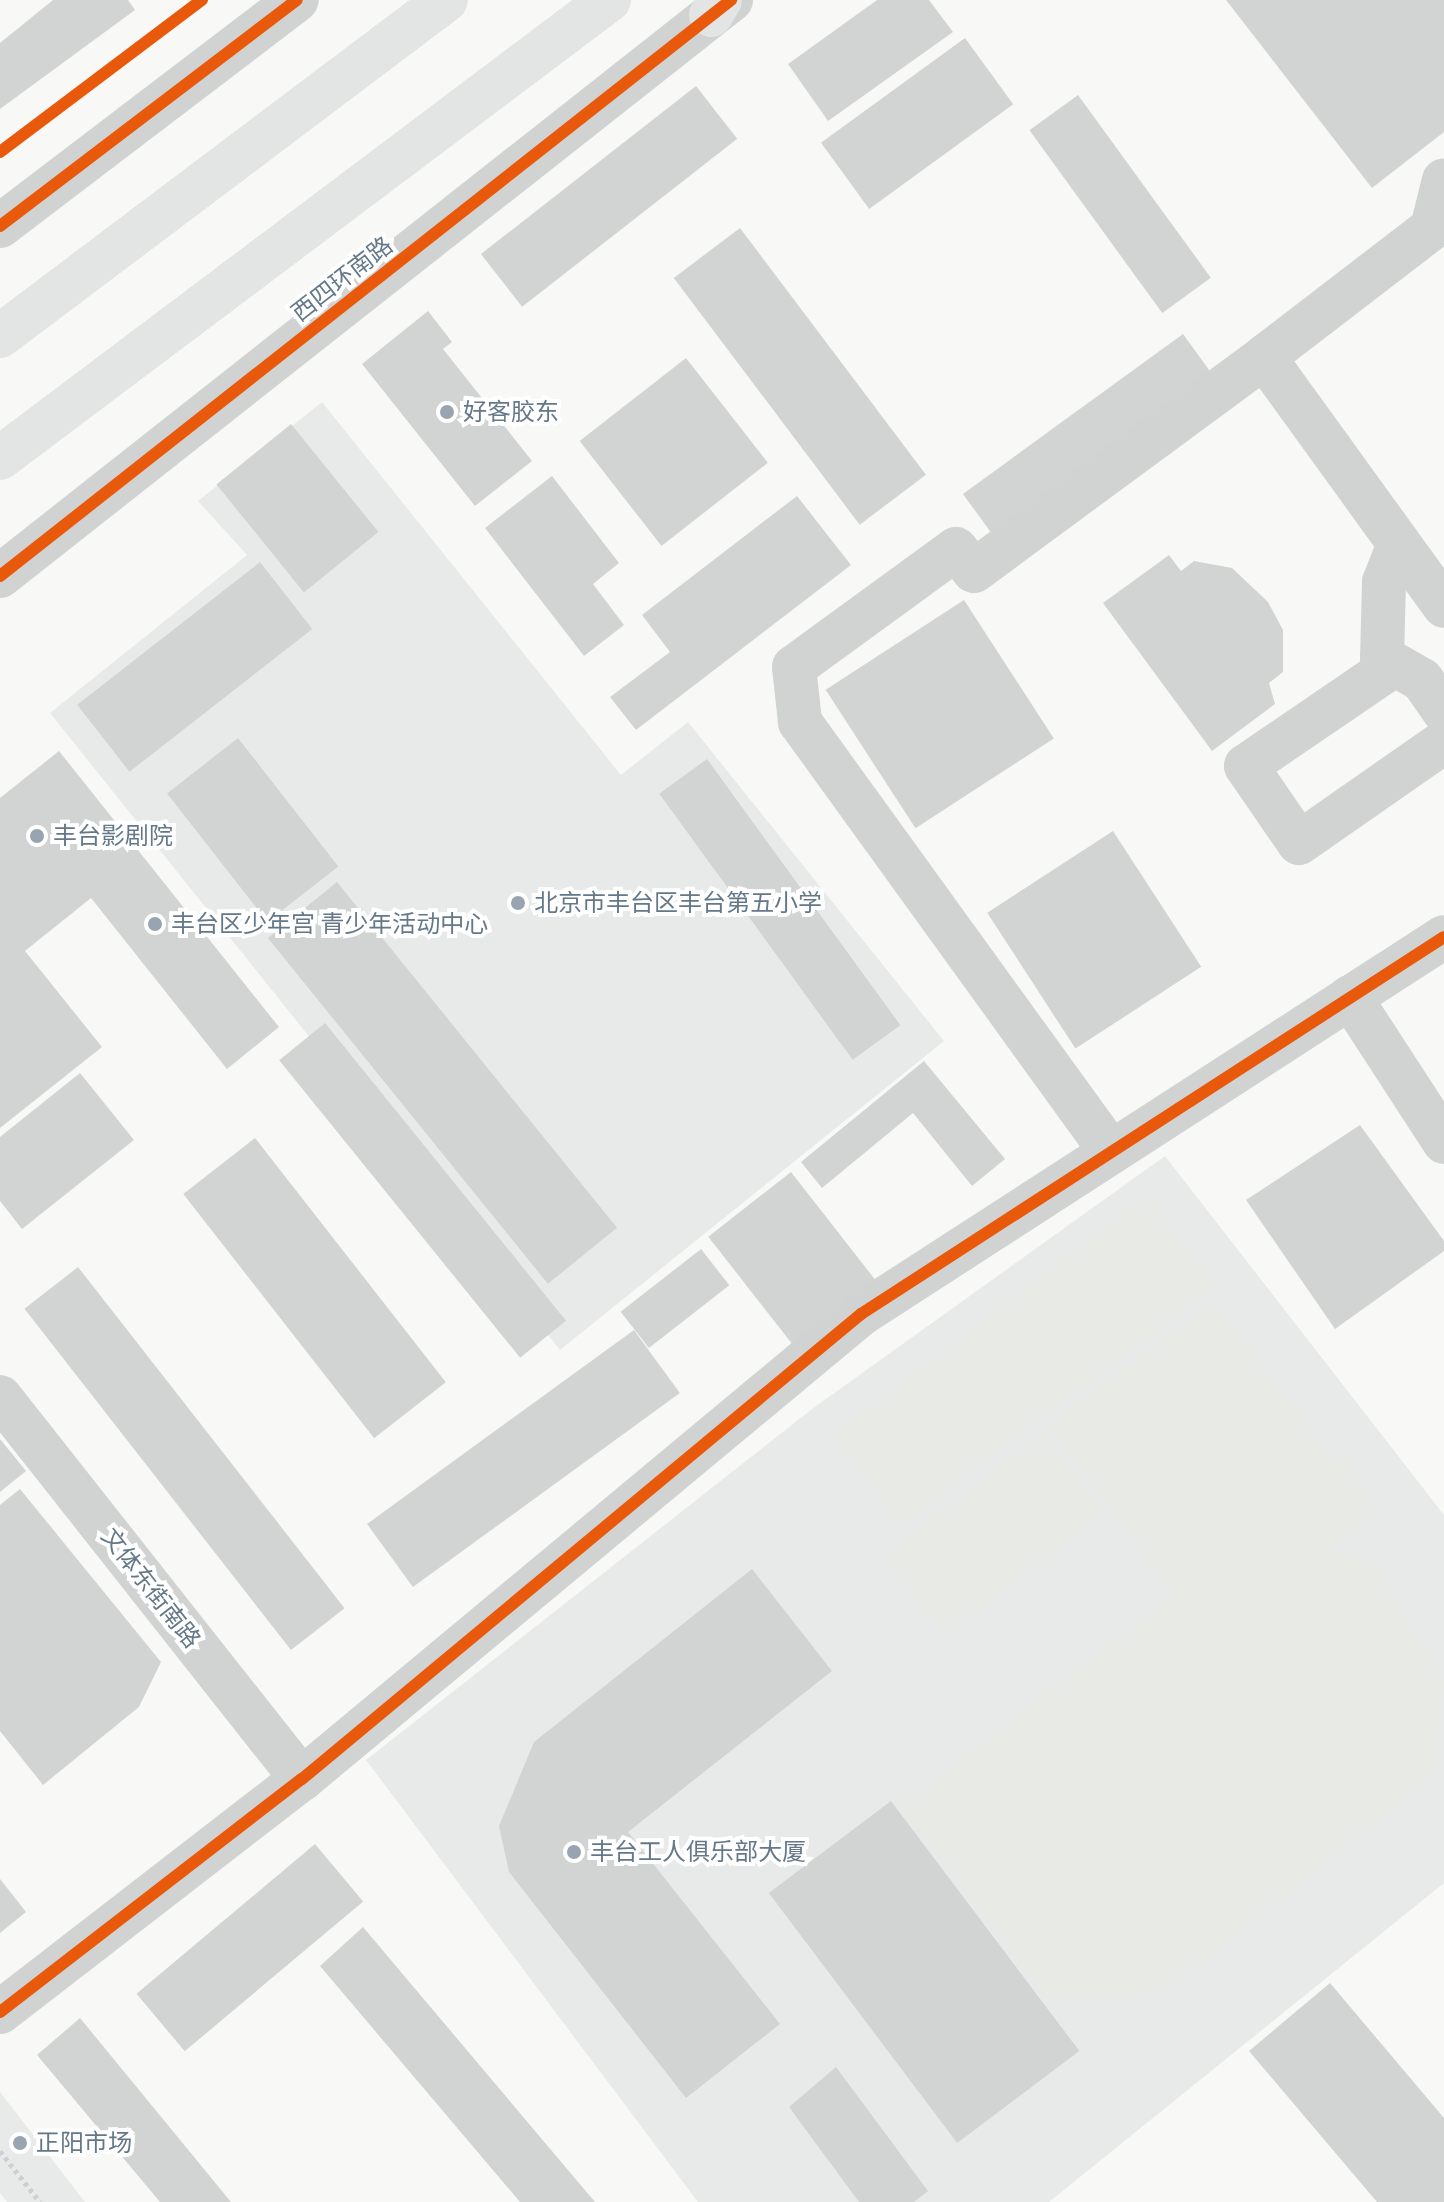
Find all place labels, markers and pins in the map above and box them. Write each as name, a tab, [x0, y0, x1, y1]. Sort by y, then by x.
place label: 好客胶东	[463, 398, 559, 426]
marker: 好客胶东	[438, 403, 456, 421]
place label: 丰台影剧院	[53, 822, 173, 850]
marker: 丰台影剧院	[28, 827, 46, 845]
place label: 北京市丰台区丰台第五小学	[534, 889, 822, 917]
marker: 北京市丰台区丰台第五小学	[509, 894, 527, 912]
place label: 丰台区少年宫 青少年活动中心	[171, 910, 488, 938]
marker: 丰台区少年宫 青少年活动中心	[146, 915, 164, 933]
place label: 丰台工人俱乐部大厦	[590, 1838, 806, 1866]
marker: 丰台工人俱乐部大厦	[565, 1843, 583, 1861]
place label: 正阳市场	[36, 2129, 132, 2157]
marker: 正阳市场	[11, 2134, 29, 2152]

